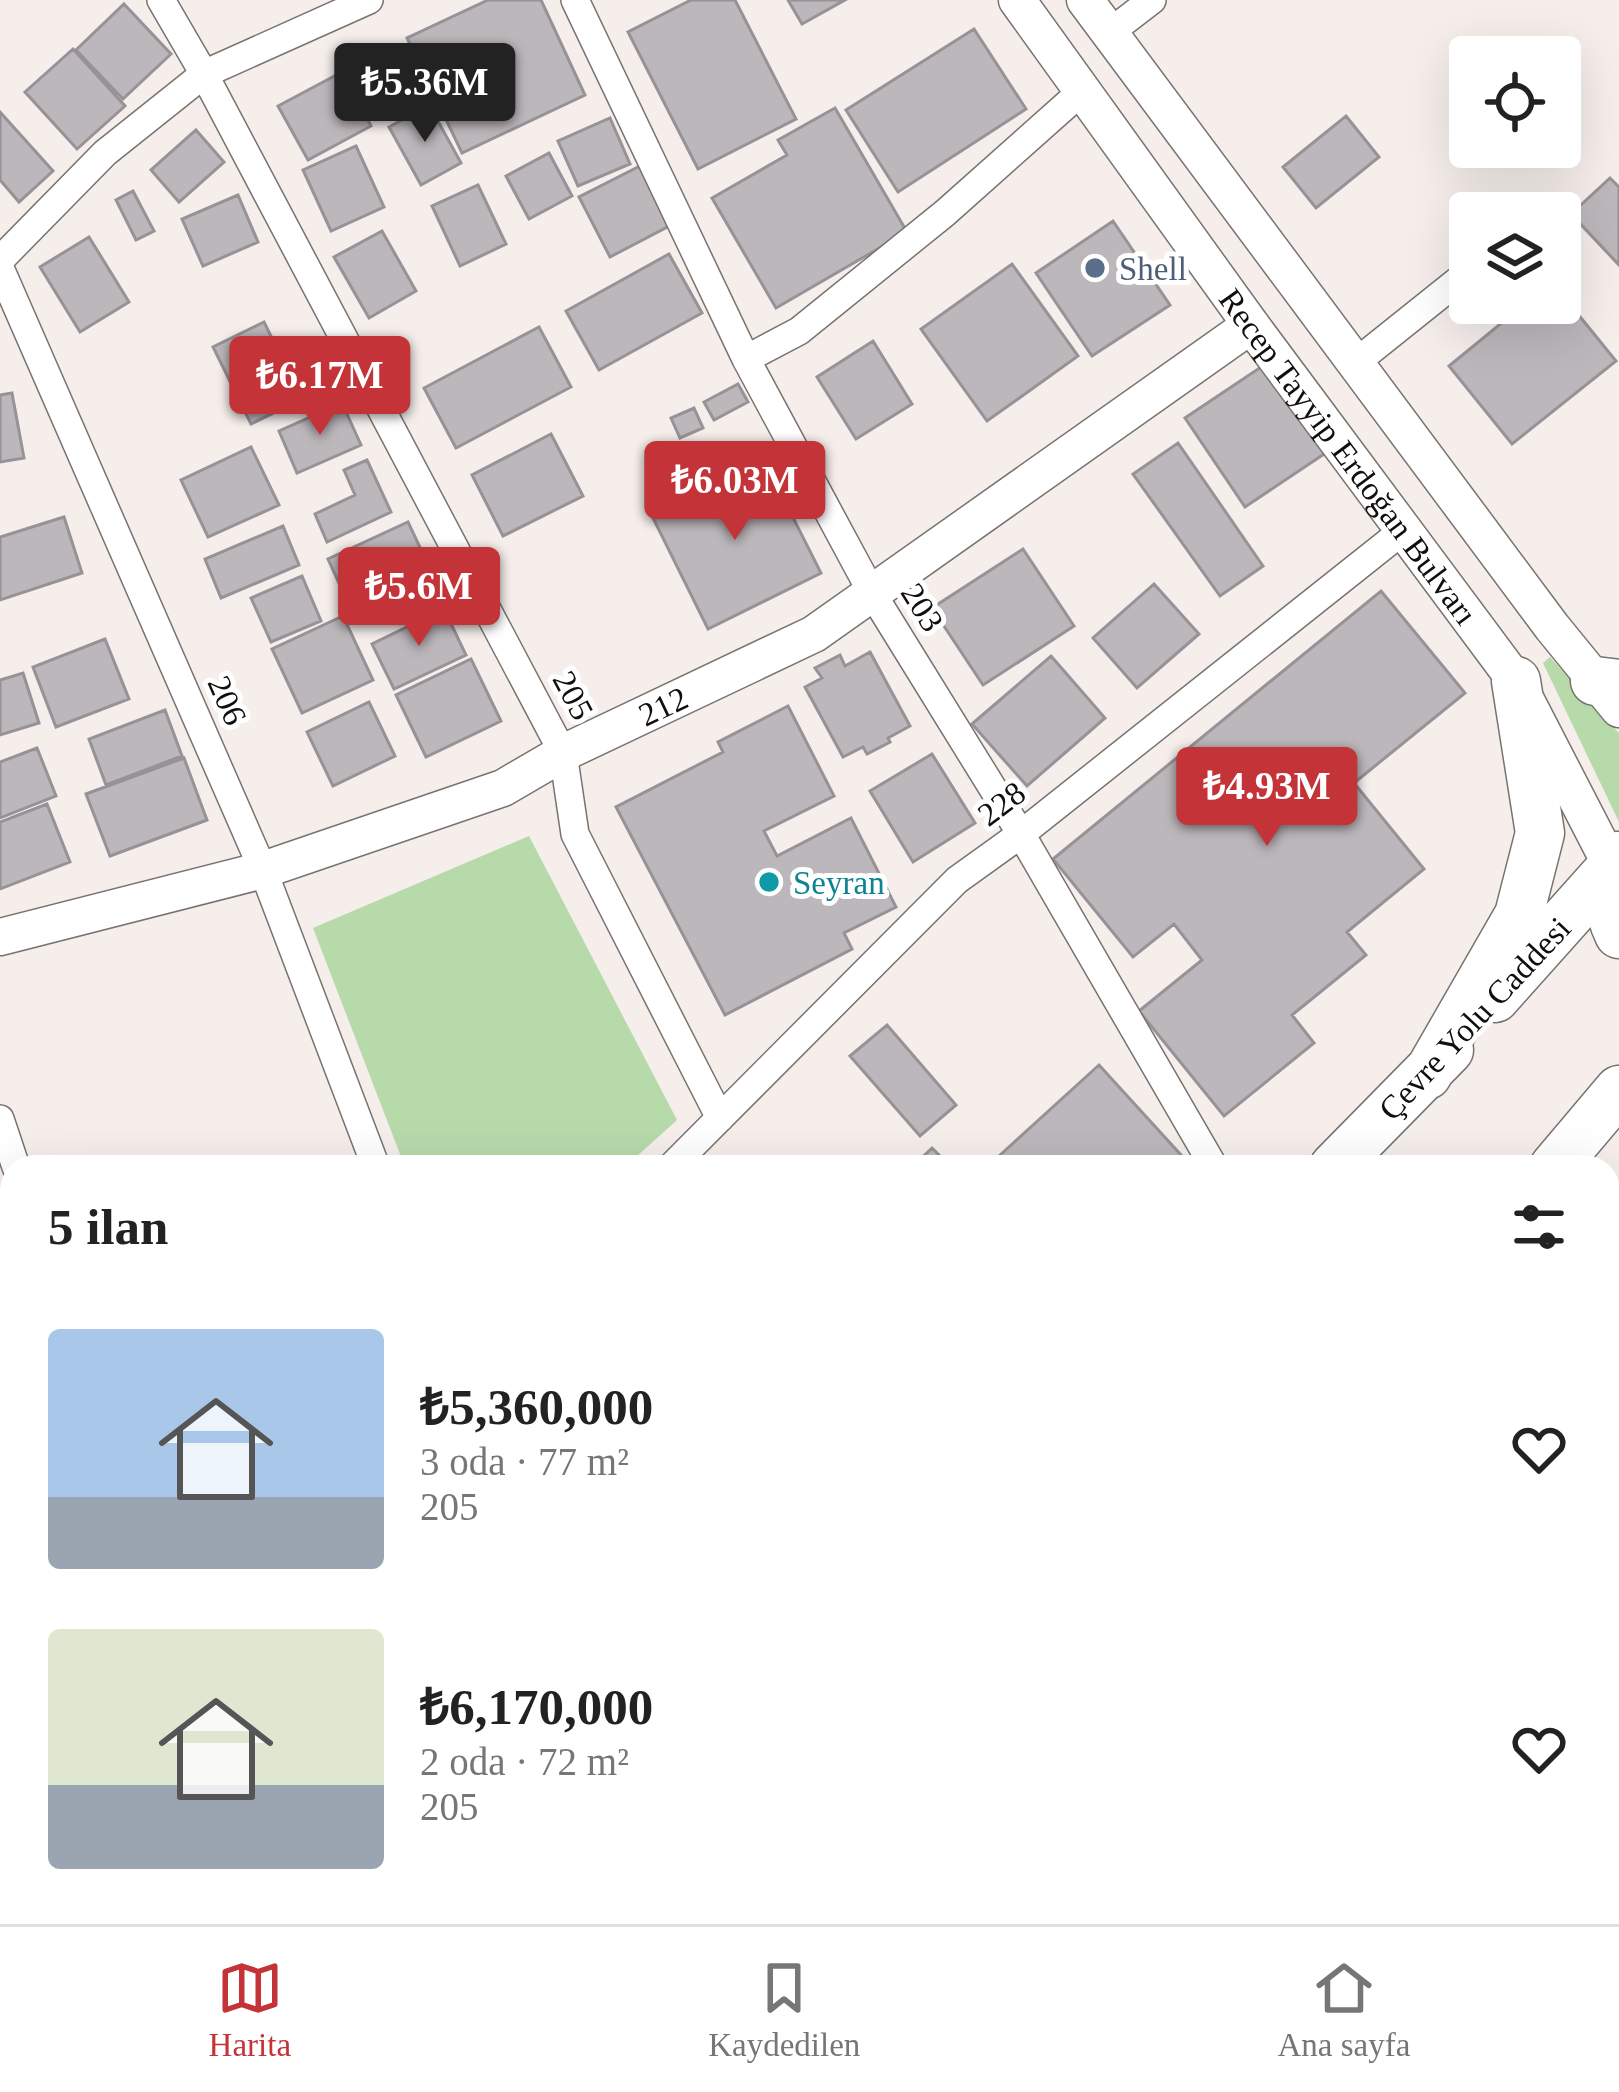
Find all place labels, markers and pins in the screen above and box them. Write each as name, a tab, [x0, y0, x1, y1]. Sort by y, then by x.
pin: ₺5.36M	[327, 43, 523, 145]
place label: Shell	[1119, 251, 1187, 287]
marker: Shell	[1082, 255, 1108, 281]
pin: ₺6.17M	[222, 336, 418, 438]
pin: ₺6.03M	[637, 441, 833, 543]
pin: ₺5.6M	[335, 547, 503, 649]
pin: ₺4.93M	[1169, 747, 1365, 849]
place label: Seyran	[793, 865, 885, 901]
marker: Seyran	[756, 869, 782, 895]

